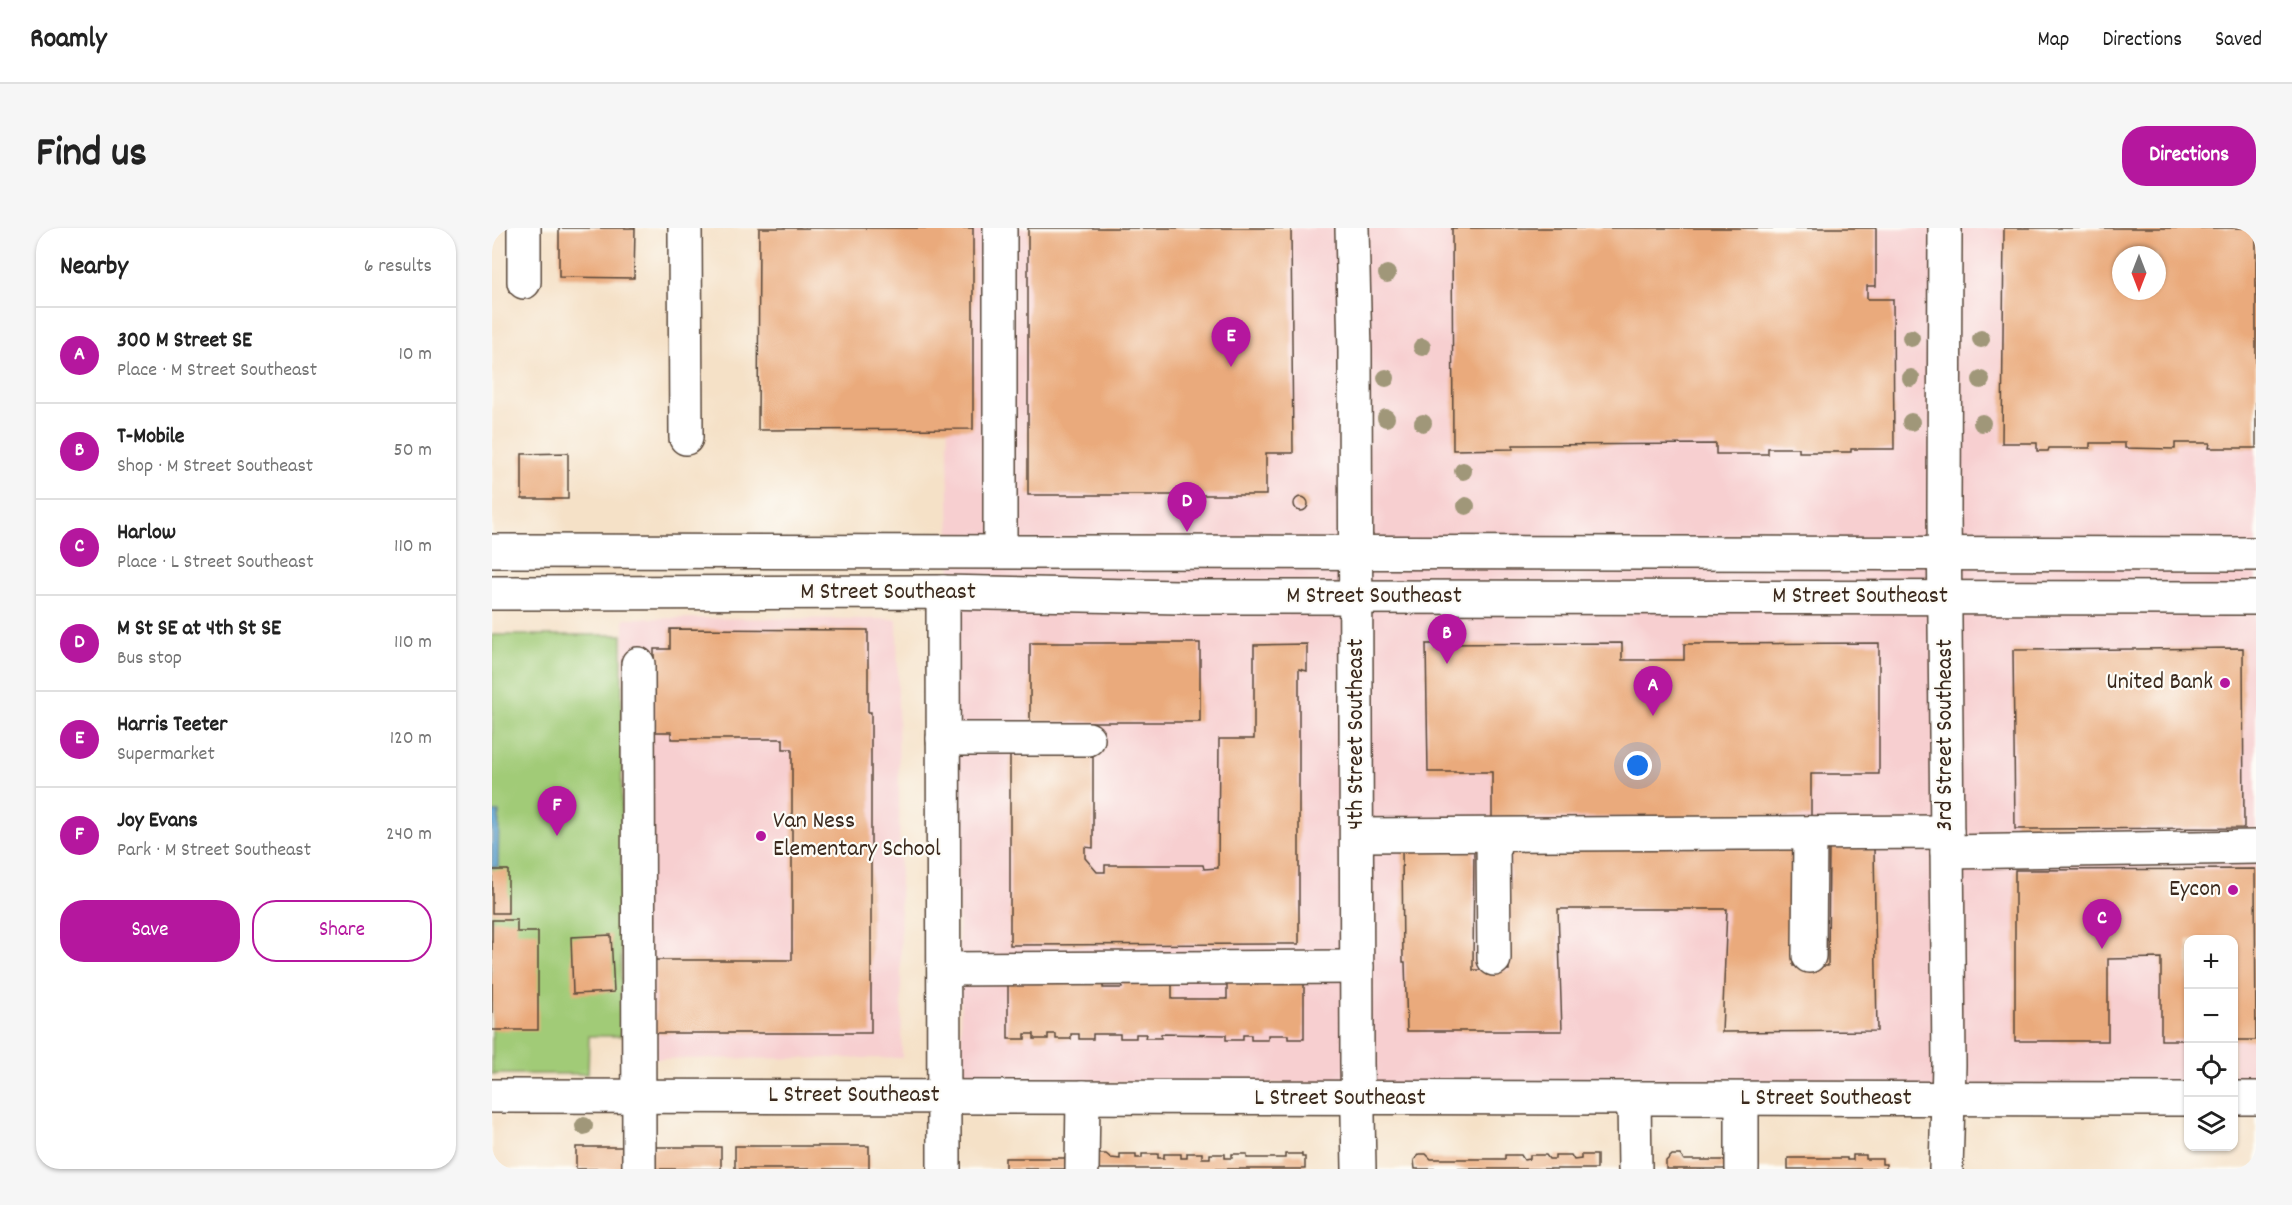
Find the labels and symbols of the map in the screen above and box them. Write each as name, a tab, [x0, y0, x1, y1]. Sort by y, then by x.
north arrow	[2112, 246, 2166, 300]
pin: E	[1212, 318, 1250, 367]
pin: D	[1168, 482, 1206, 532]
street label: M Street Southeast	[800, 576, 976, 610]
street label: M Street Southeast	[1286, 580, 1462, 614]
street label: M Street Southeast	[1772, 580, 1948, 614]
pin: B	[1428, 614, 1466, 664]
street label: 4th Street Southeast	[1340, 638, 1374, 830]
street label: 3rd Street Southeast	[1929, 639, 1963, 831]
pin: A	[1634, 666, 1672, 716]
place label: United Bank	[2106, 666, 2213, 700]
marker: United Bank	[2218, 676, 2232, 690]
your location	[1623, 751, 1652, 780]
pin: F	[538, 786, 576, 836]
place label: Van Ness Elementary School	[773, 805, 941, 867]
marker: Van Ness Elementary School	[754, 829, 768, 843]
place label: Eycon	[2169, 873, 2221, 907]
marker: Eycon	[2226, 883, 2240, 897]
pin: C	[2082, 900, 2122, 949]
street label: L Street Southeast	[768, 1079, 940, 1113]
street label: L Street Southeast	[1254, 1082, 1426, 1116]
street label: L Street Southeast	[1740, 1082, 1912, 1116]

